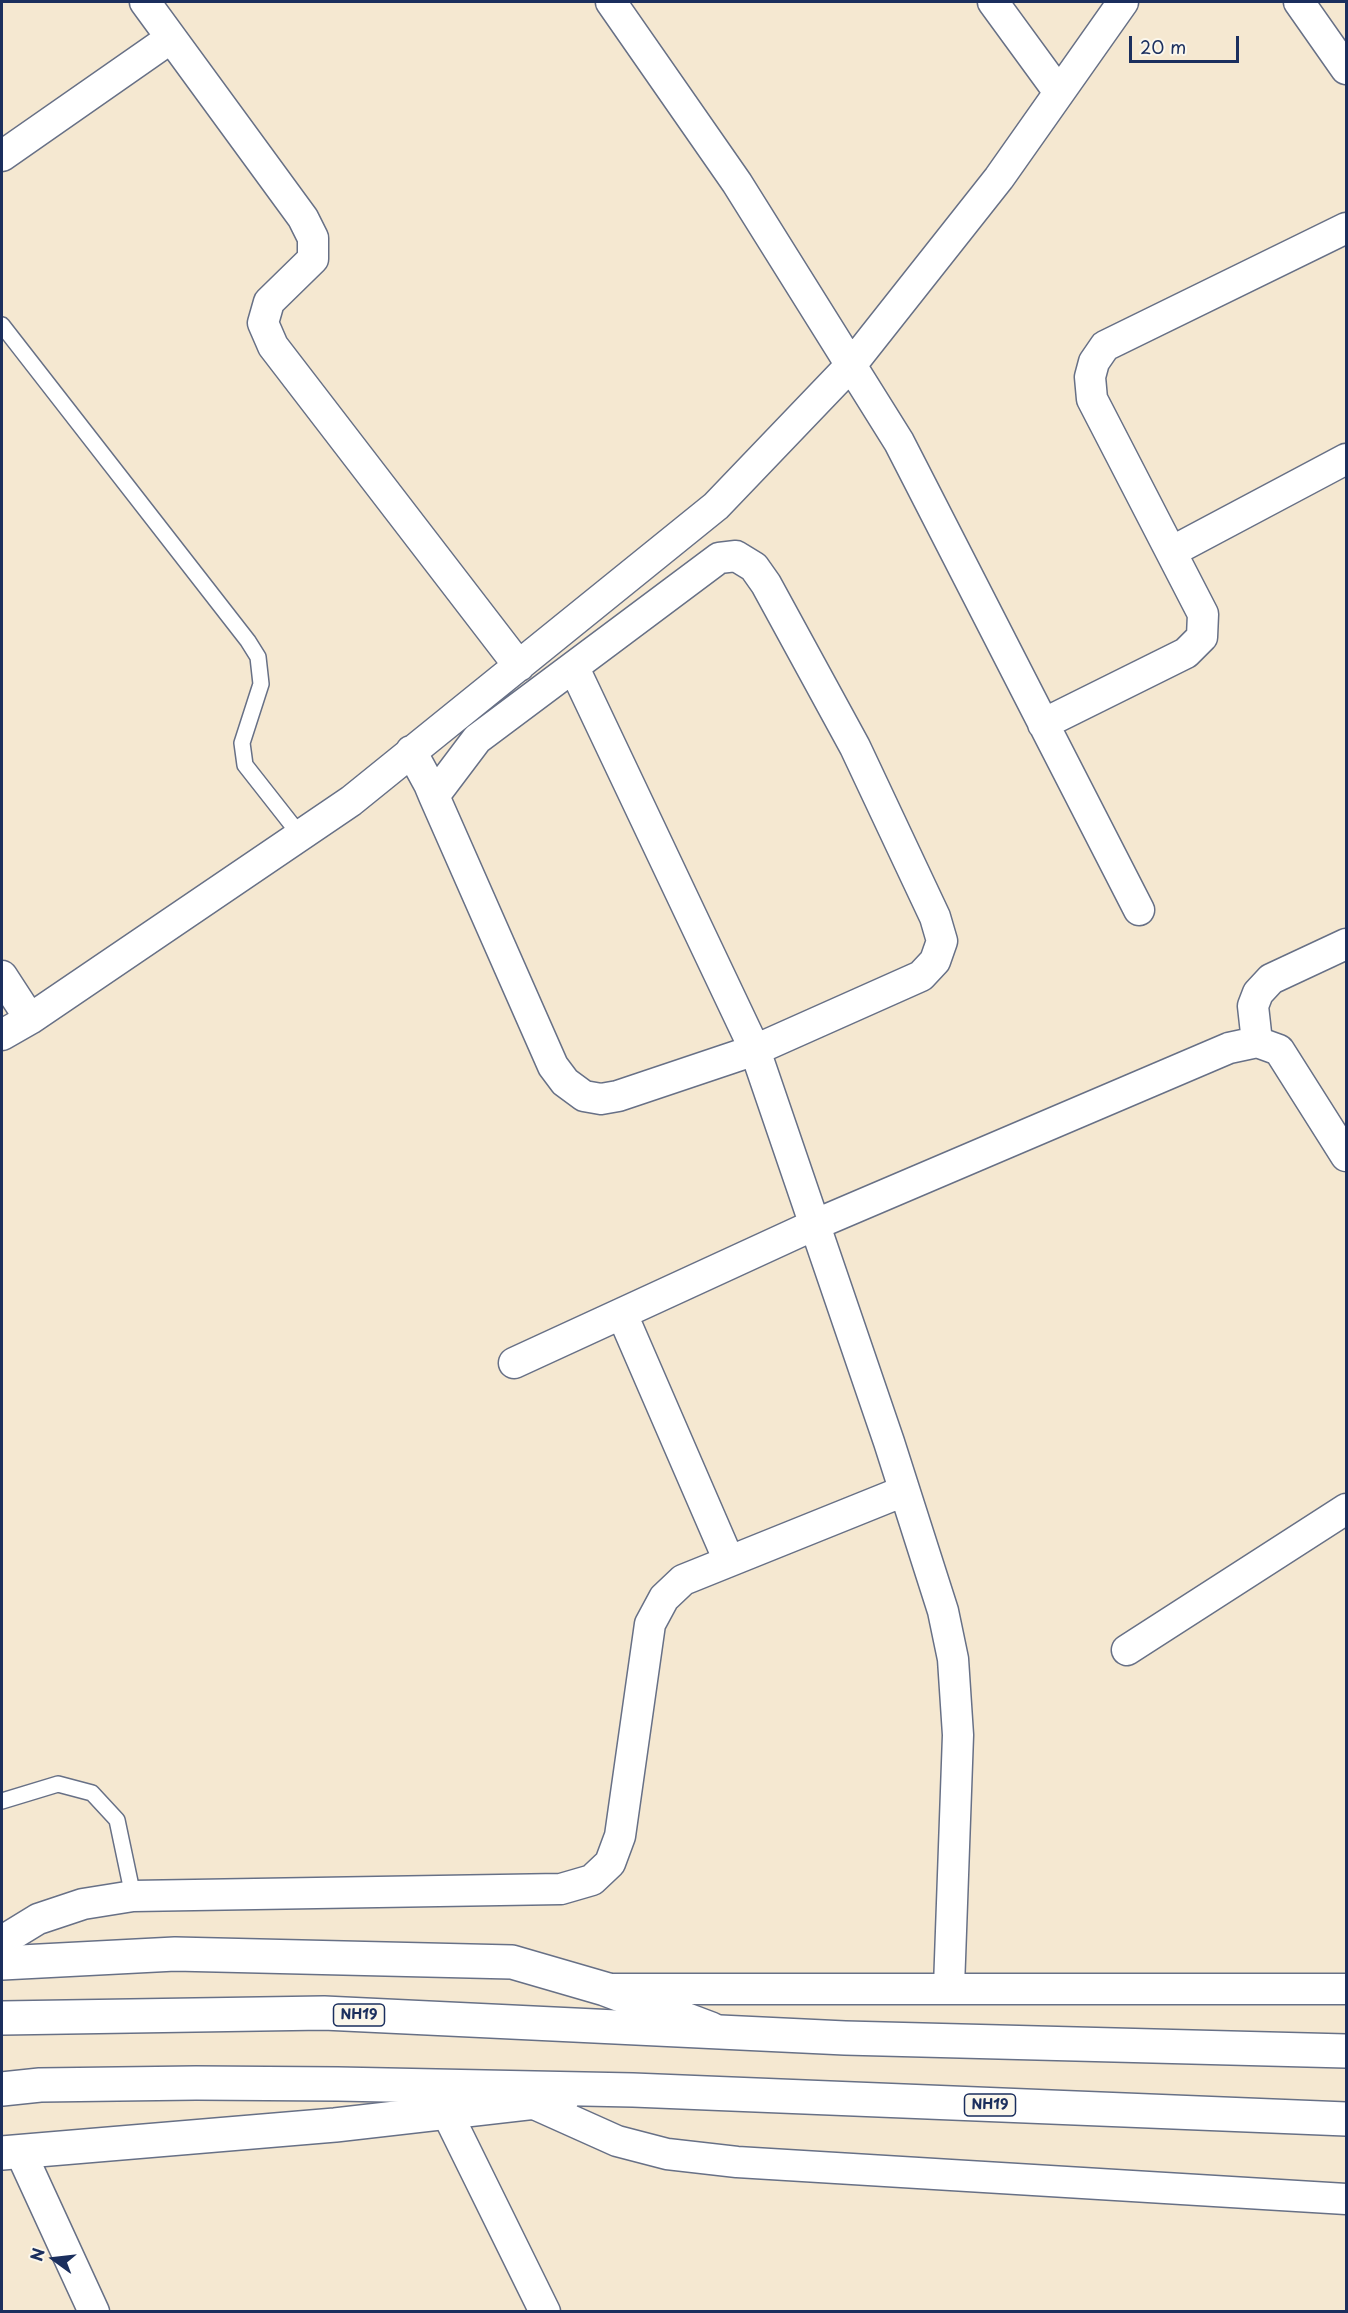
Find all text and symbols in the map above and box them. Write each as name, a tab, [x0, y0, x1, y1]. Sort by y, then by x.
scale bar	[1132, 24, 1242, 62]
text: 20 m	[1140, 33, 1186, 60]
road number: NH19	[334, 2004, 385, 2026]
road number: NH19	[964, 2094, 1016, 2116]
north arrow	[24, 2229, 84, 2289]
text: N	[23, 2245, 50, 2264]

